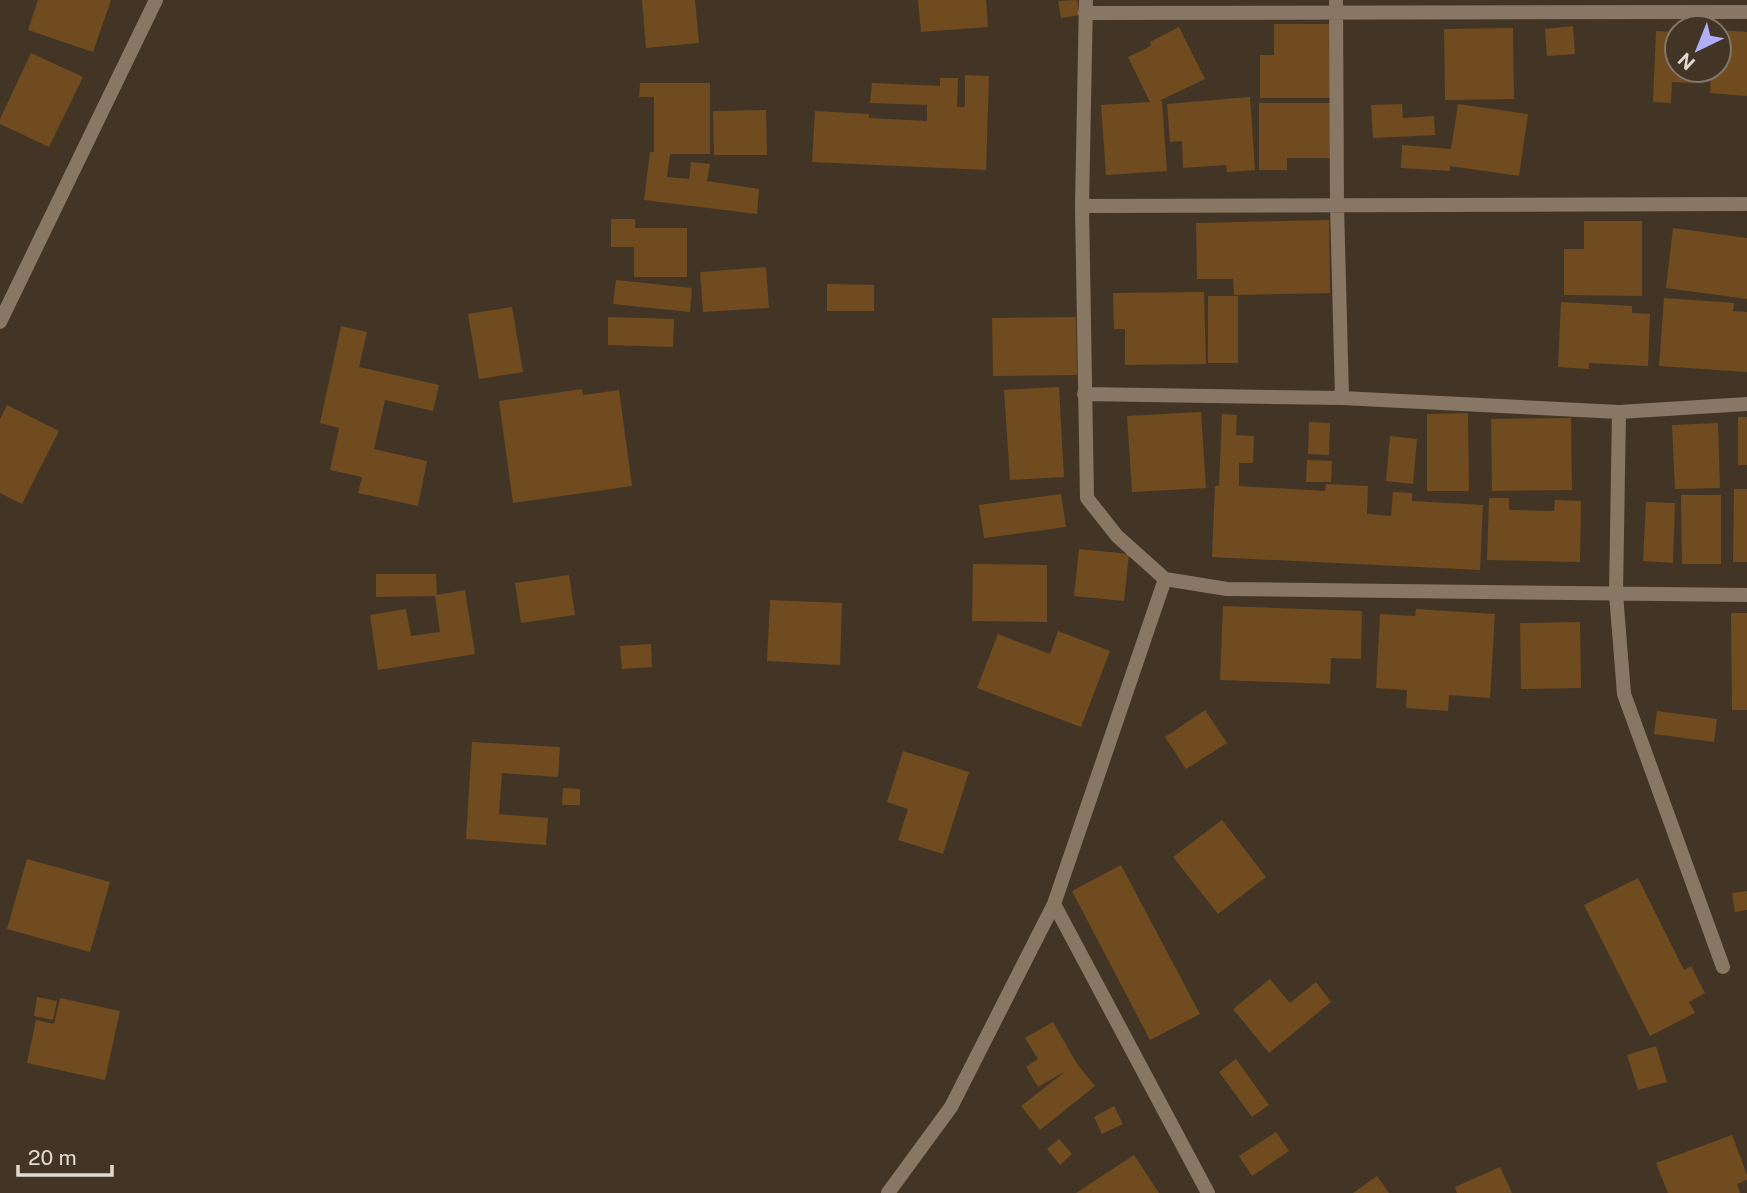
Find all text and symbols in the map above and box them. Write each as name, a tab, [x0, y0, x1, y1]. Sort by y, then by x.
north arrow	[1663, 14, 1733, 84]
text: N	[1673, 48, 1699, 75]
scale bar	[18, 1134, 112, 1178]
text: 20 m	[28, 1145, 77, 1170]

